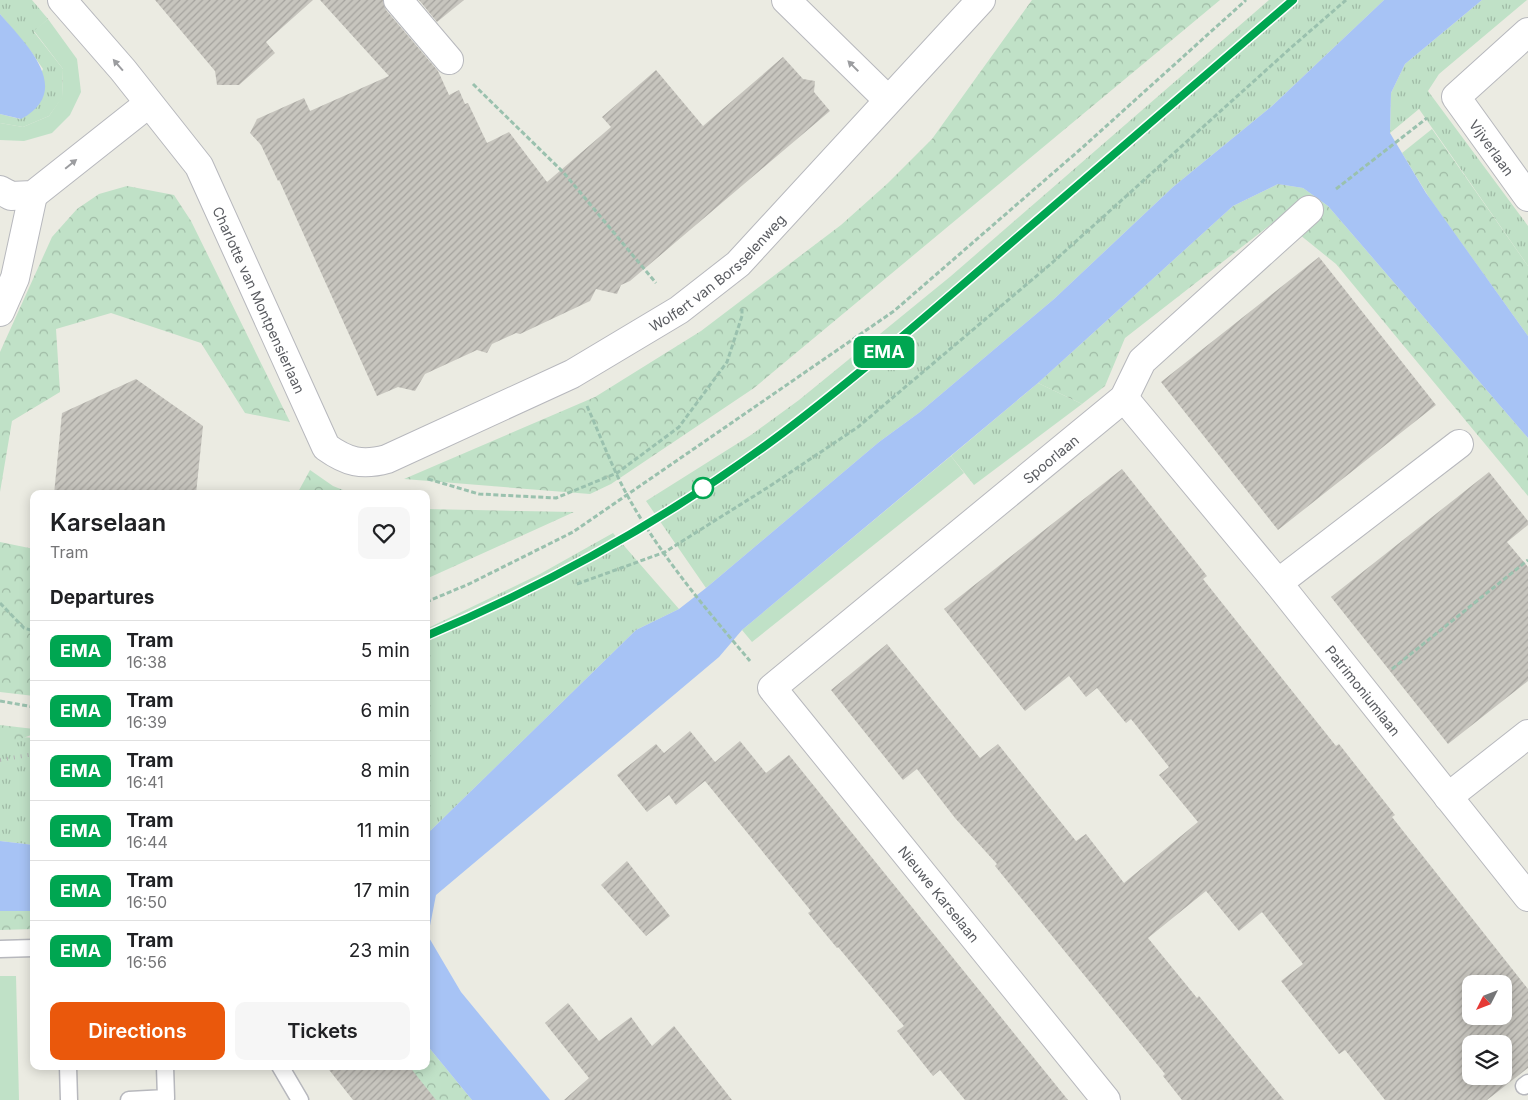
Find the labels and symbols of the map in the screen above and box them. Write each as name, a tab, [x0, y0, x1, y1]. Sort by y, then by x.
one-way arrow	[113, 58, 124, 71]
one-way arrow	[847, 60, 859, 72]
street label: Vijverlaan	[1466, 116, 1518, 179]
one-way arrow	[64, 158, 77, 169]
street label: Charlotte van Montpensierlaan	[210, 204, 309, 396]
street label: Wolfert van Borsselenweg	[646, 210, 788, 335]
line badge: EMA	[855, 336, 913, 368]
street label: Spoorlaan	[1019, 431, 1082, 487]
unlabelled marker	[692, 477, 714, 499]
street label: Patrimoniumlaan	[1322, 642, 1405, 739]
street label: Nieuwe Karselaan	[895, 842, 983, 946]
north arrow	[1462, 975, 1512, 1025]

